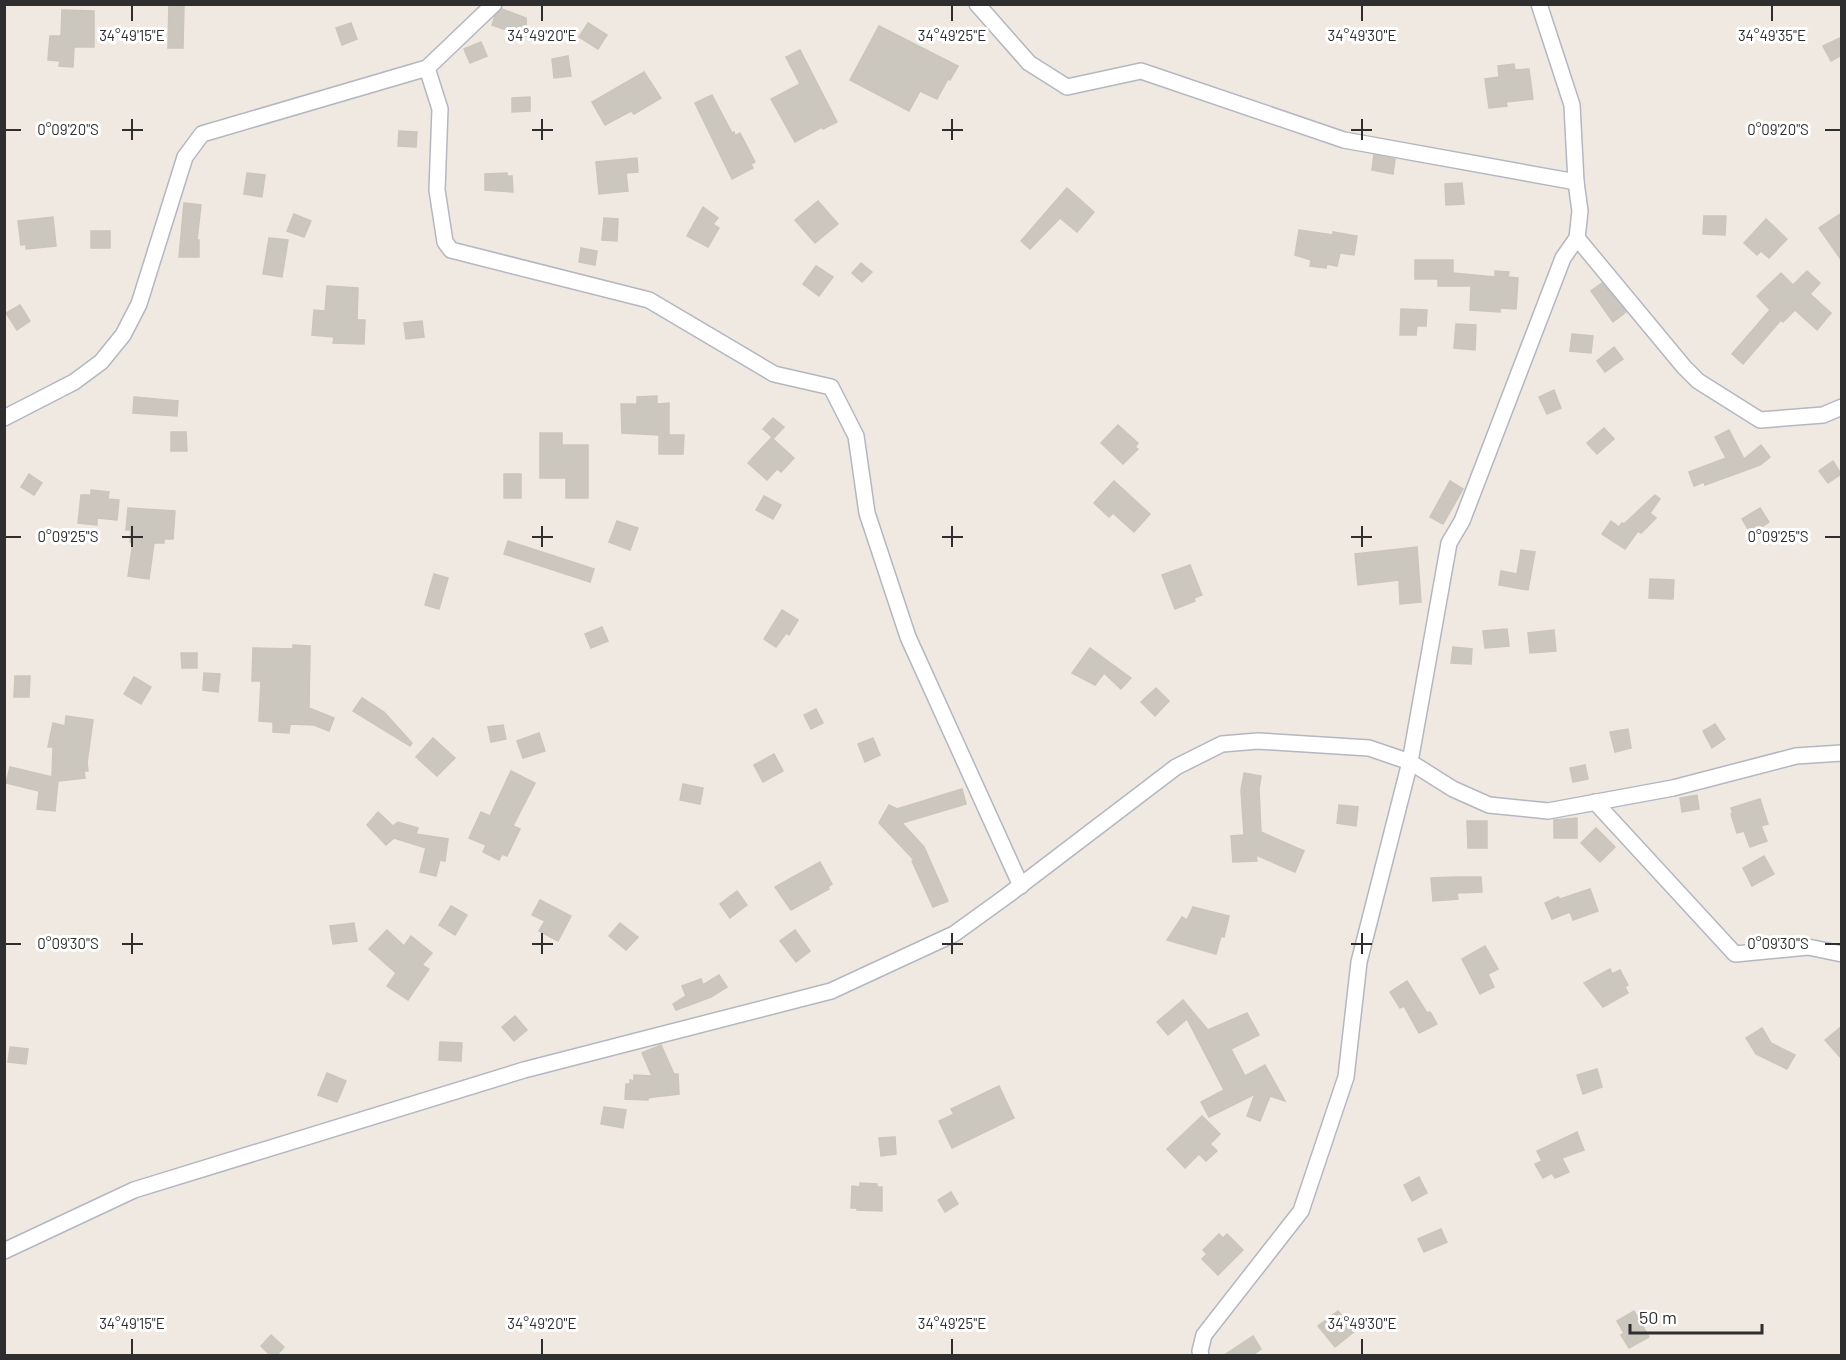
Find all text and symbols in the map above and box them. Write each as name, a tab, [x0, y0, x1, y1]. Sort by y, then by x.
text: 34°49'15"E	[99, 26, 165, 44]
text: 34°49'20"E	[507, 26, 577, 44]
text: 34°49'25"E	[918, 26, 986, 44]
text: 34°49'30"E	[1328, 26, 1397, 44]
text: 34°49'35"E	[1738, 26, 1806, 44]
text: 0°09'20"S	[37, 120, 99, 138]
text: 0°09'20"S	[1747, 120, 1809, 138]
text: 0°09'25"S	[38, 527, 98, 545]
text: 0°09'25"S	[1748, 527, 1808, 545]
text: 0°09'30"S	[37, 934, 99, 952]
text: 0°09'30"S	[1747, 934, 1809, 952]
scale bar	[1630, 1297, 1762, 1335]
text: 50 m	[1639, 1306, 1677, 1328]
text: 34°49'15"E	[99, 1314, 165, 1332]
text: 34°49'20"E	[507, 1314, 577, 1332]
text: 34°49'25"E	[918, 1314, 986, 1332]
text: 34°49'30"E	[1328, 1314, 1397, 1332]

